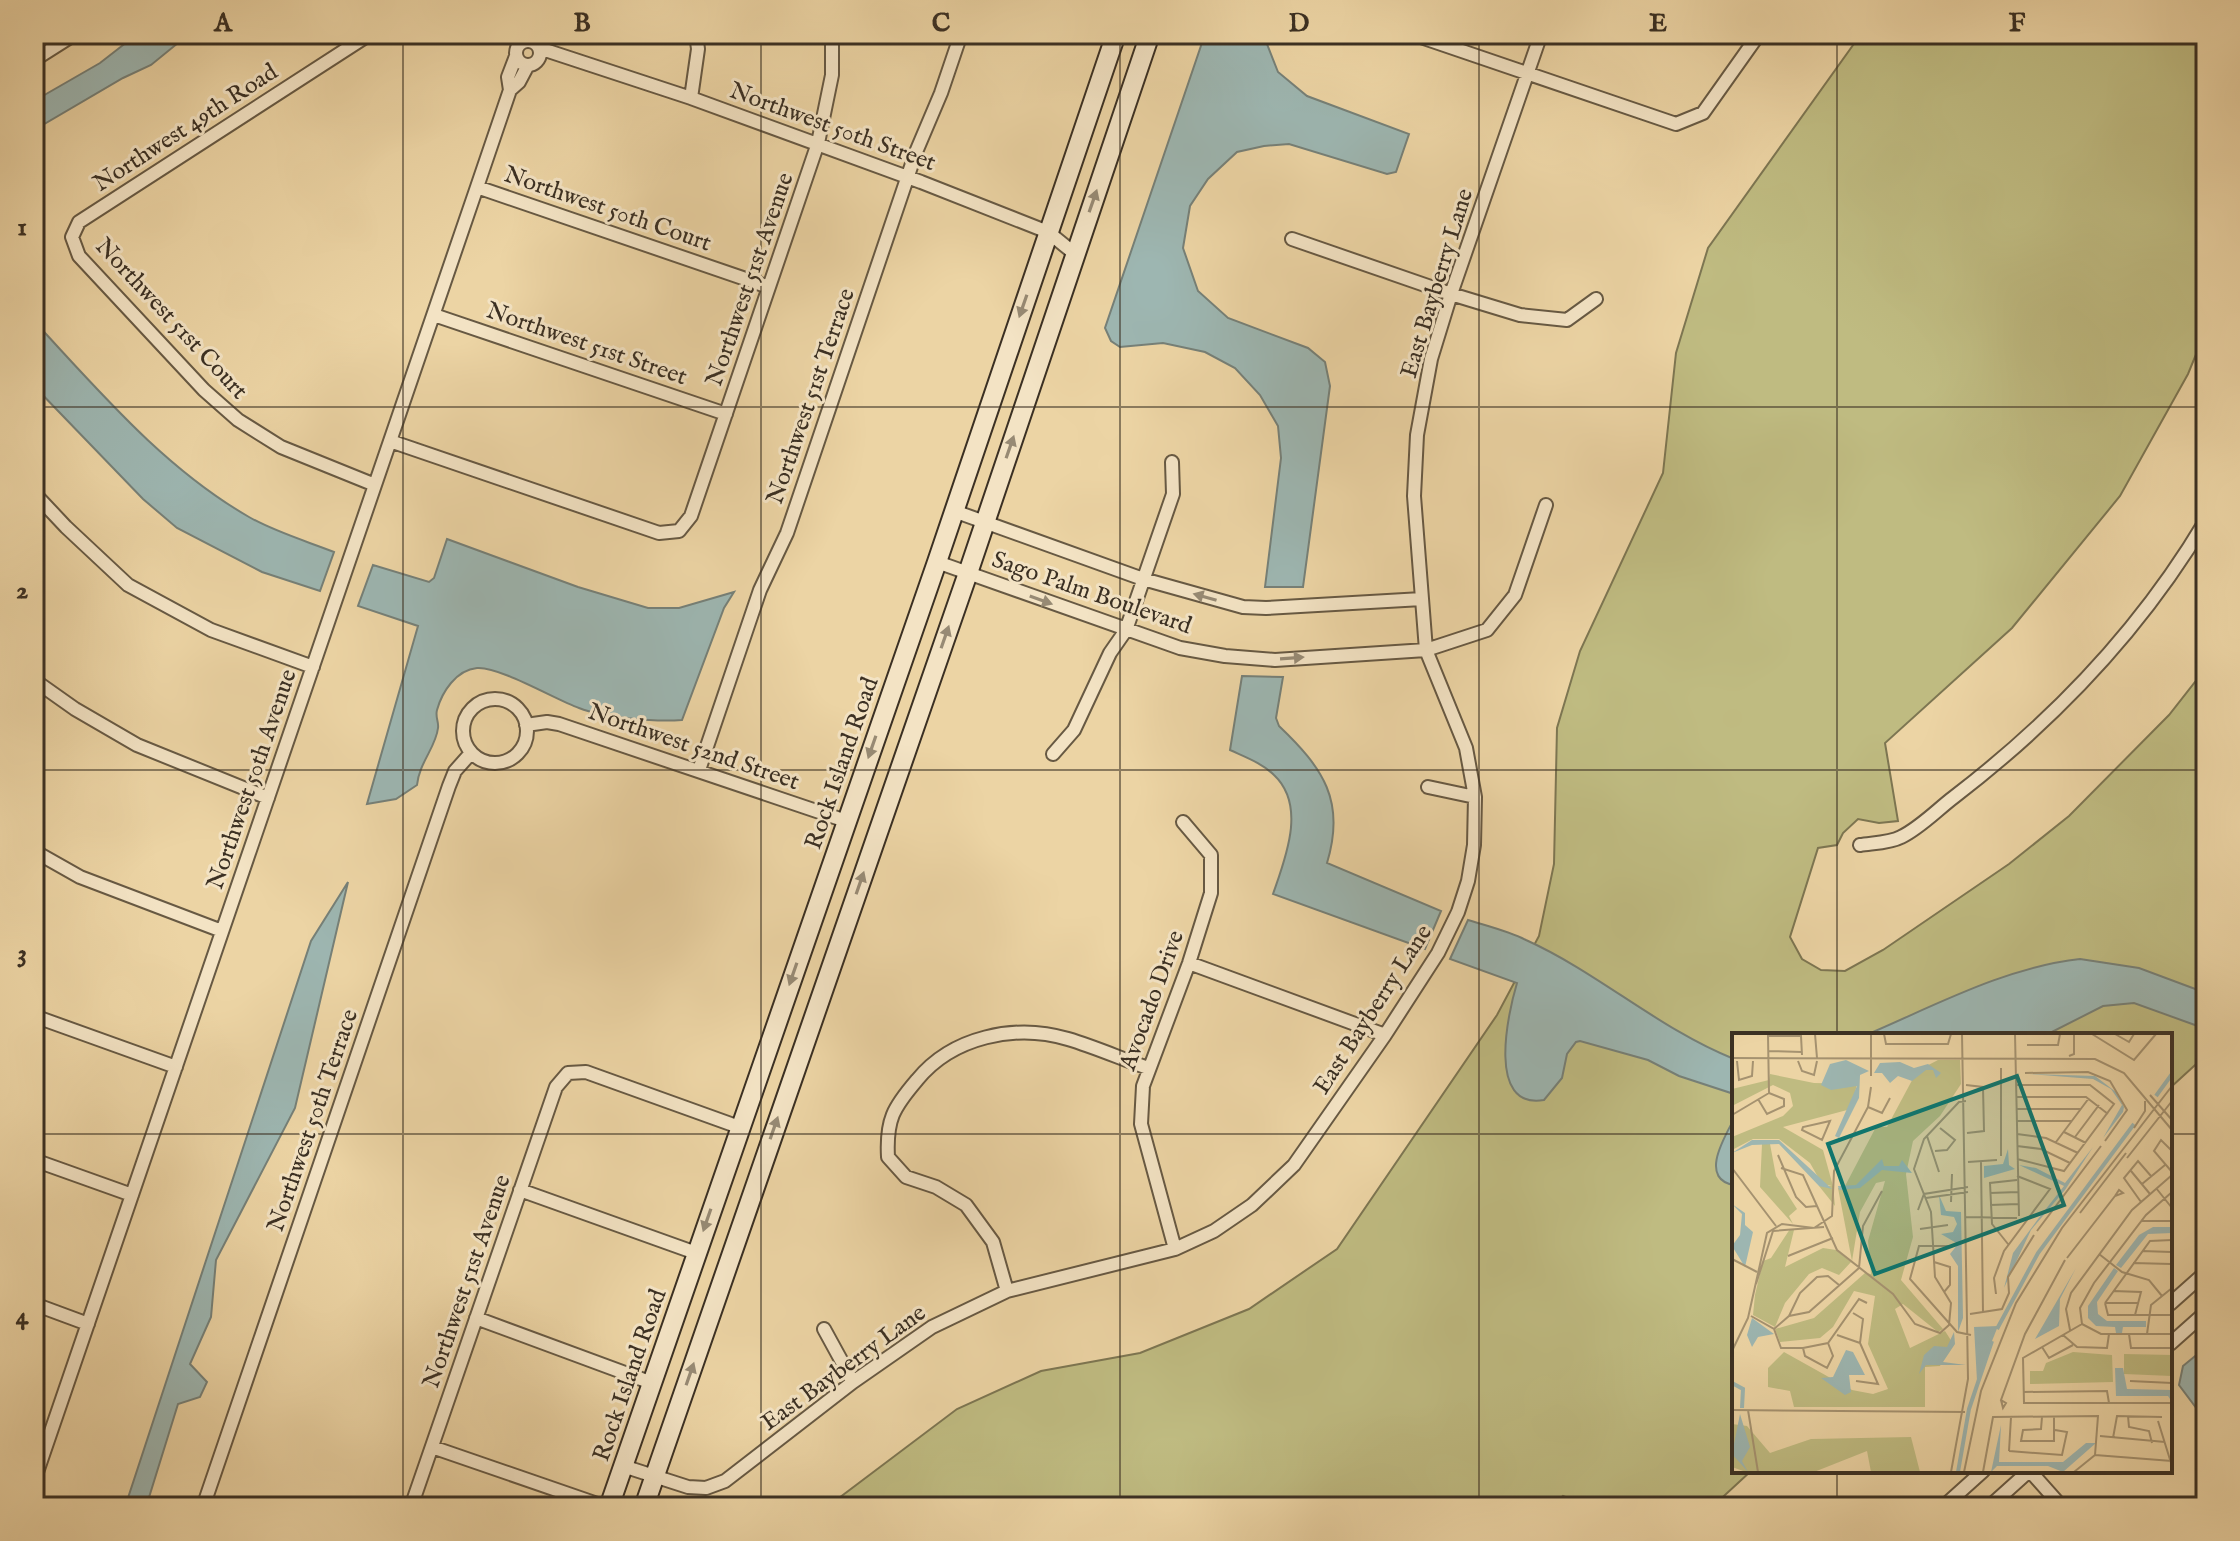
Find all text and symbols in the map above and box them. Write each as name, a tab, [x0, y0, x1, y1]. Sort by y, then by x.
text: A	[213, 7, 233, 40]
text: B	[573, 7, 591, 40]
text: C	[932, 7, 951, 40]
text: D	[1289, 7, 1310, 40]
text: E	[1649, 7, 1667, 40]
text: F	[2009, 7, 2026, 40]
street label: Northwest 49th Road	[88, 57, 284, 199]
street label: Northwest 50th Street	[725, 76, 940, 179]
street label: Northwest 50th Court	[500, 159, 715, 259]
street label: Northwest 51st Avenue	[699, 169, 802, 390]
street label: East Bayberry Lane	[1394, 185, 1481, 382]
one-way arrow	[1088, 189, 1100, 213]
text: 1	[17, 211, 27, 244]
street label: Northwest 51st Court	[88, 232, 254, 406]
street label: Northwest 51st Terrace	[760, 284, 863, 509]
one-way arrow	[1017, 294, 1029, 318]
street label: Northwest 51st Street	[482, 296, 691, 393]
one-way arrow	[1005, 435, 1017, 459]
street label: Sago Palm Boulevard	[987, 545, 1196, 642]
text: 2	[16, 574, 28, 607]
one-way arrow	[1193, 591, 1218, 603]
one-way arrow	[1029, 594, 1053, 606]
one-way arrow	[940, 625, 952, 649]
one-way arrow	[1280, 652, 1305, 665]
street label: Northwest 50th Avenue	[200, 665, 305, 894]
street label: Rock Island Road	[798, 673, 886, 854]
street label: Northwest 52nd Street	[584, 697, 803, 798]
one-way arrow	[865, 735, 878, 759]
one-way arrow	[854, 870, 866, 894]
street label: East Bayberry Lane	[1307, 919, 1440, 1101]
street label: Avocado Drive	[1112, 926, 1192, 1076]
text: 3	[17, 937, 27, 970]
one-way arrow	[786, 962, 798, 986]
street label: Northwest 50th Terrace	[261, 1005, 366, 1236]
inset map	[1732, 1033, 2172, 1473]
one-way arrow	[768, 1116, 780, 1140]
street label: Northwest 51st Avenue	[416, 1171, 519, 1392]
one-way arrow	[701, 1208, 713, 1232]
street label: Rock Island Road	[586, 1285, 674, 1466]
street label: East Bayberry Lane	[755, 1298, 932, 1439]
text: 4	[16, 1300, 30, 1333]
one-way arrow	[684, 1362, 696, 1386]

